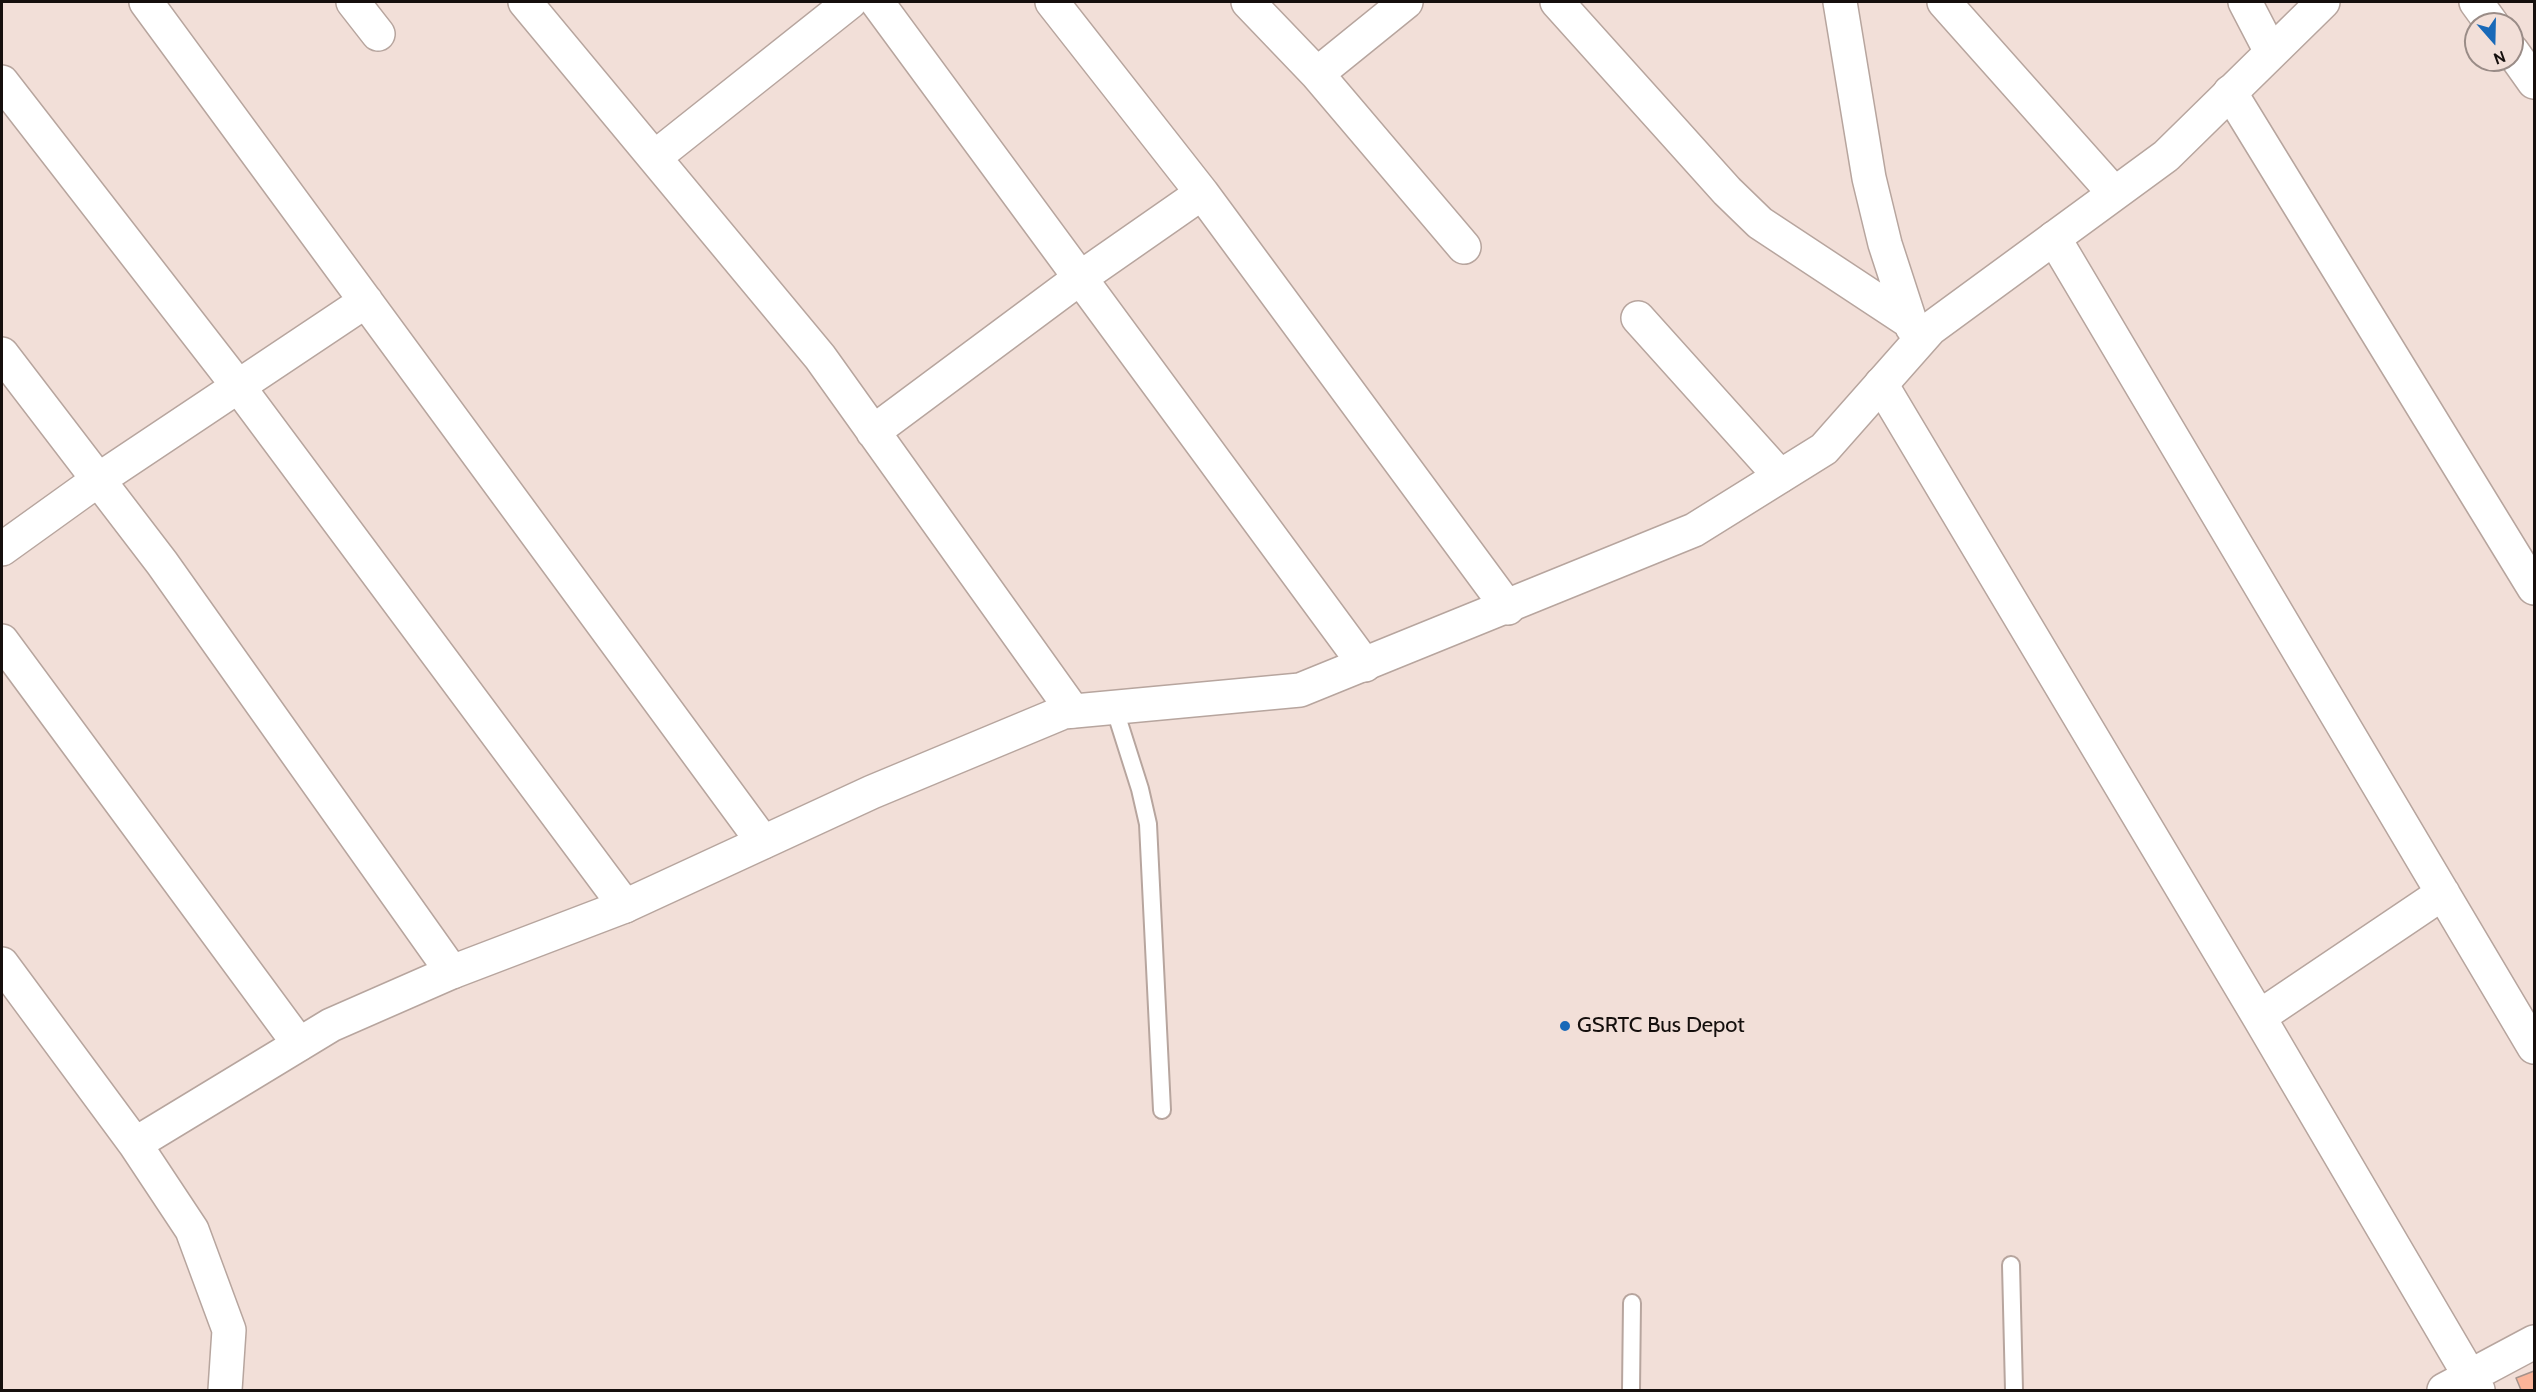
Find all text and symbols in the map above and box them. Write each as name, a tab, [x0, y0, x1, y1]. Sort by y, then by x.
north arrow	[2464, 12, 2524, 72]
text: N	[2491, 47, 2508, 68]
place label: GSRTC Bus Depot	[1577, 1013, 1745, 1039]
marker: GSRTC Bus Depot	[1558, 1019, 1572, 1033]

